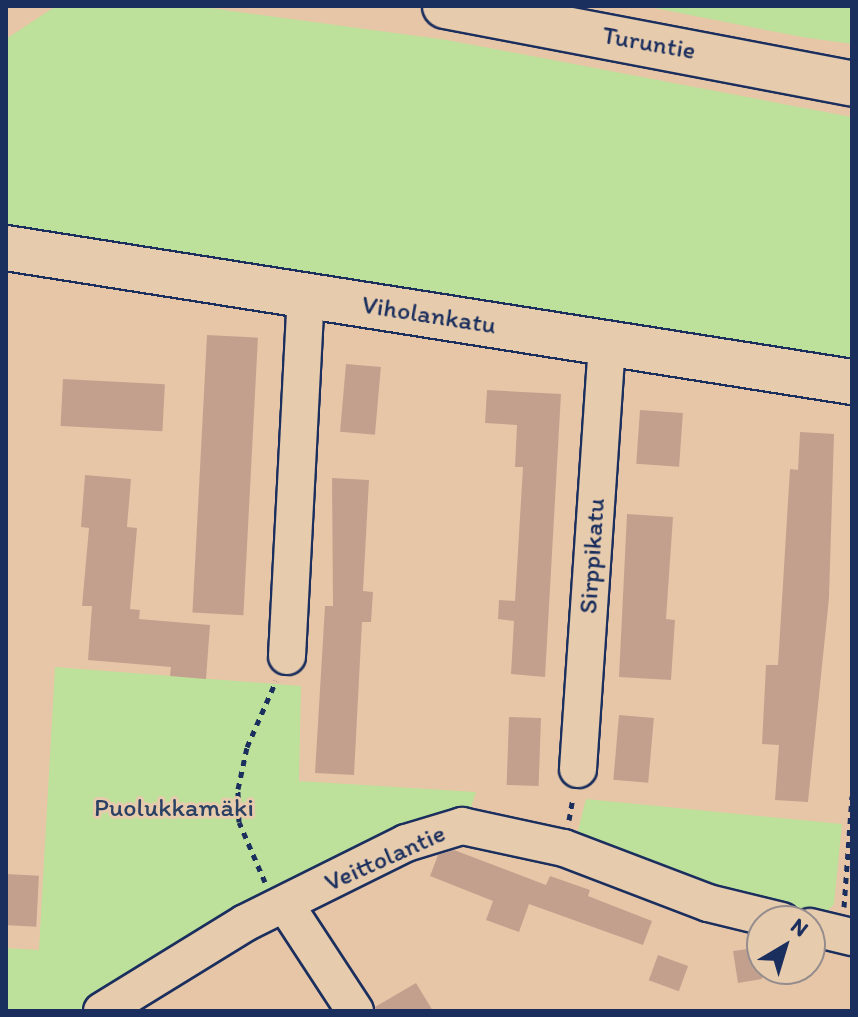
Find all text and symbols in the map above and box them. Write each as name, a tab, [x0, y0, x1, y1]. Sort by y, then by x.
street label: Turuntie	[600, 19, 698, 67]
street label: Viholankatu	[360, 289, 498, 341]
street label: Sirppikatu	[572, 497, 612, 615]
park label: Puolukkamäki	[94, 792, 254, 824]
street label: Veittolantie	[320, 818, 450, 898]
north arrow	[746, 905, 826, 985]
text: N	[786, 912, 814, 942]

